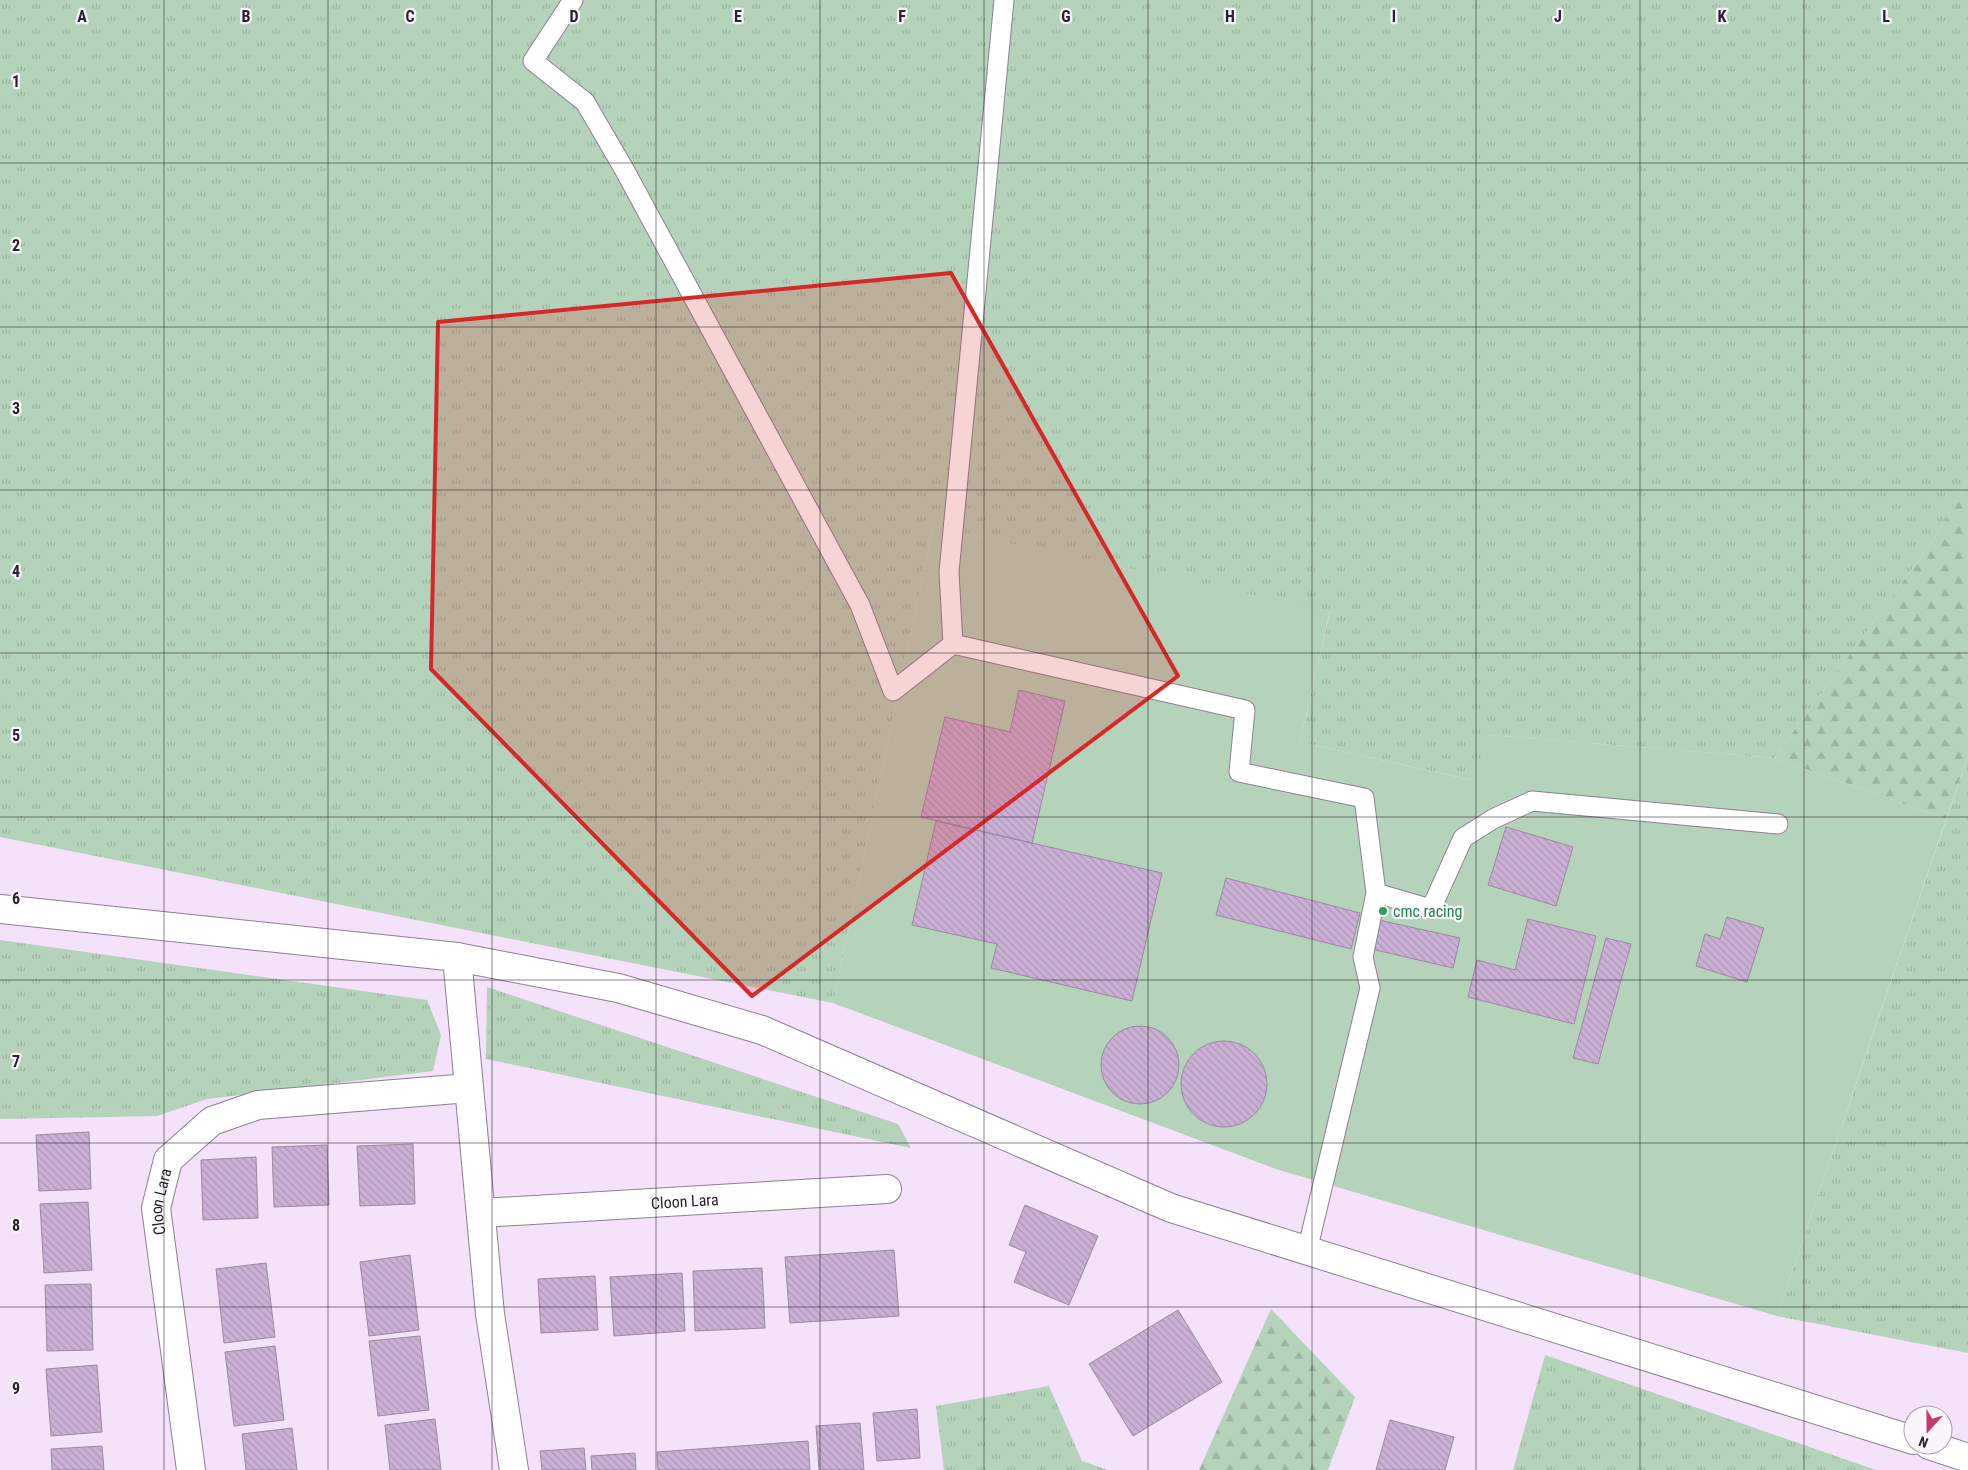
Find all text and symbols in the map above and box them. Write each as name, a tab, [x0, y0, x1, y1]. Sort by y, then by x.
text: A	[77, 7, 87, 26]
text: B	[242, 7, 251, 26]
text: C	[405, 7, 415, 26]
text: D	[569, 7, 579, 26]
text: E	[734, 7, 742, 26]
text: F	[898, 7, 906, 26]
text: G	[1061, 7, 1071, 26]
text: H	[1225, 7, 1235, 26]
text: I	[1392, 7, 1396, 26]
text: J	[1554, 7, 1562, 26]
text: K	[1718, 7, 1727, 26]
text: L	[1882, 7, 1890, 26]
text: 1	[12, 72, 20, 91]
text: 2	[12, 236, 20, 255]
text: 3	[12, 399, 20, 418]
text: 4	[12, 562, 20, 581]
text: 5	[12, 726, 20, 745]
text: 6	[12, 889, 20, 908]
place label: cmc racing	[1393, 902, 1462, 921]
marker: cmc racing	[1377, 905, 1389, 917]
text: 7	[12, 1052, 20, 1071]
street label: Cloon Lara	[147, 1166, 176, 1236]
street label: Cloon Lara	[650, 1190, 719, 1213]
text: 8	[12, 1216, 20, 1235]
text: 9	[12, 1379, 20, 1398]
north arrow	[1903, 1405, 1953, 1455]
text: N	[1916, 1433, 1930, 1451]

